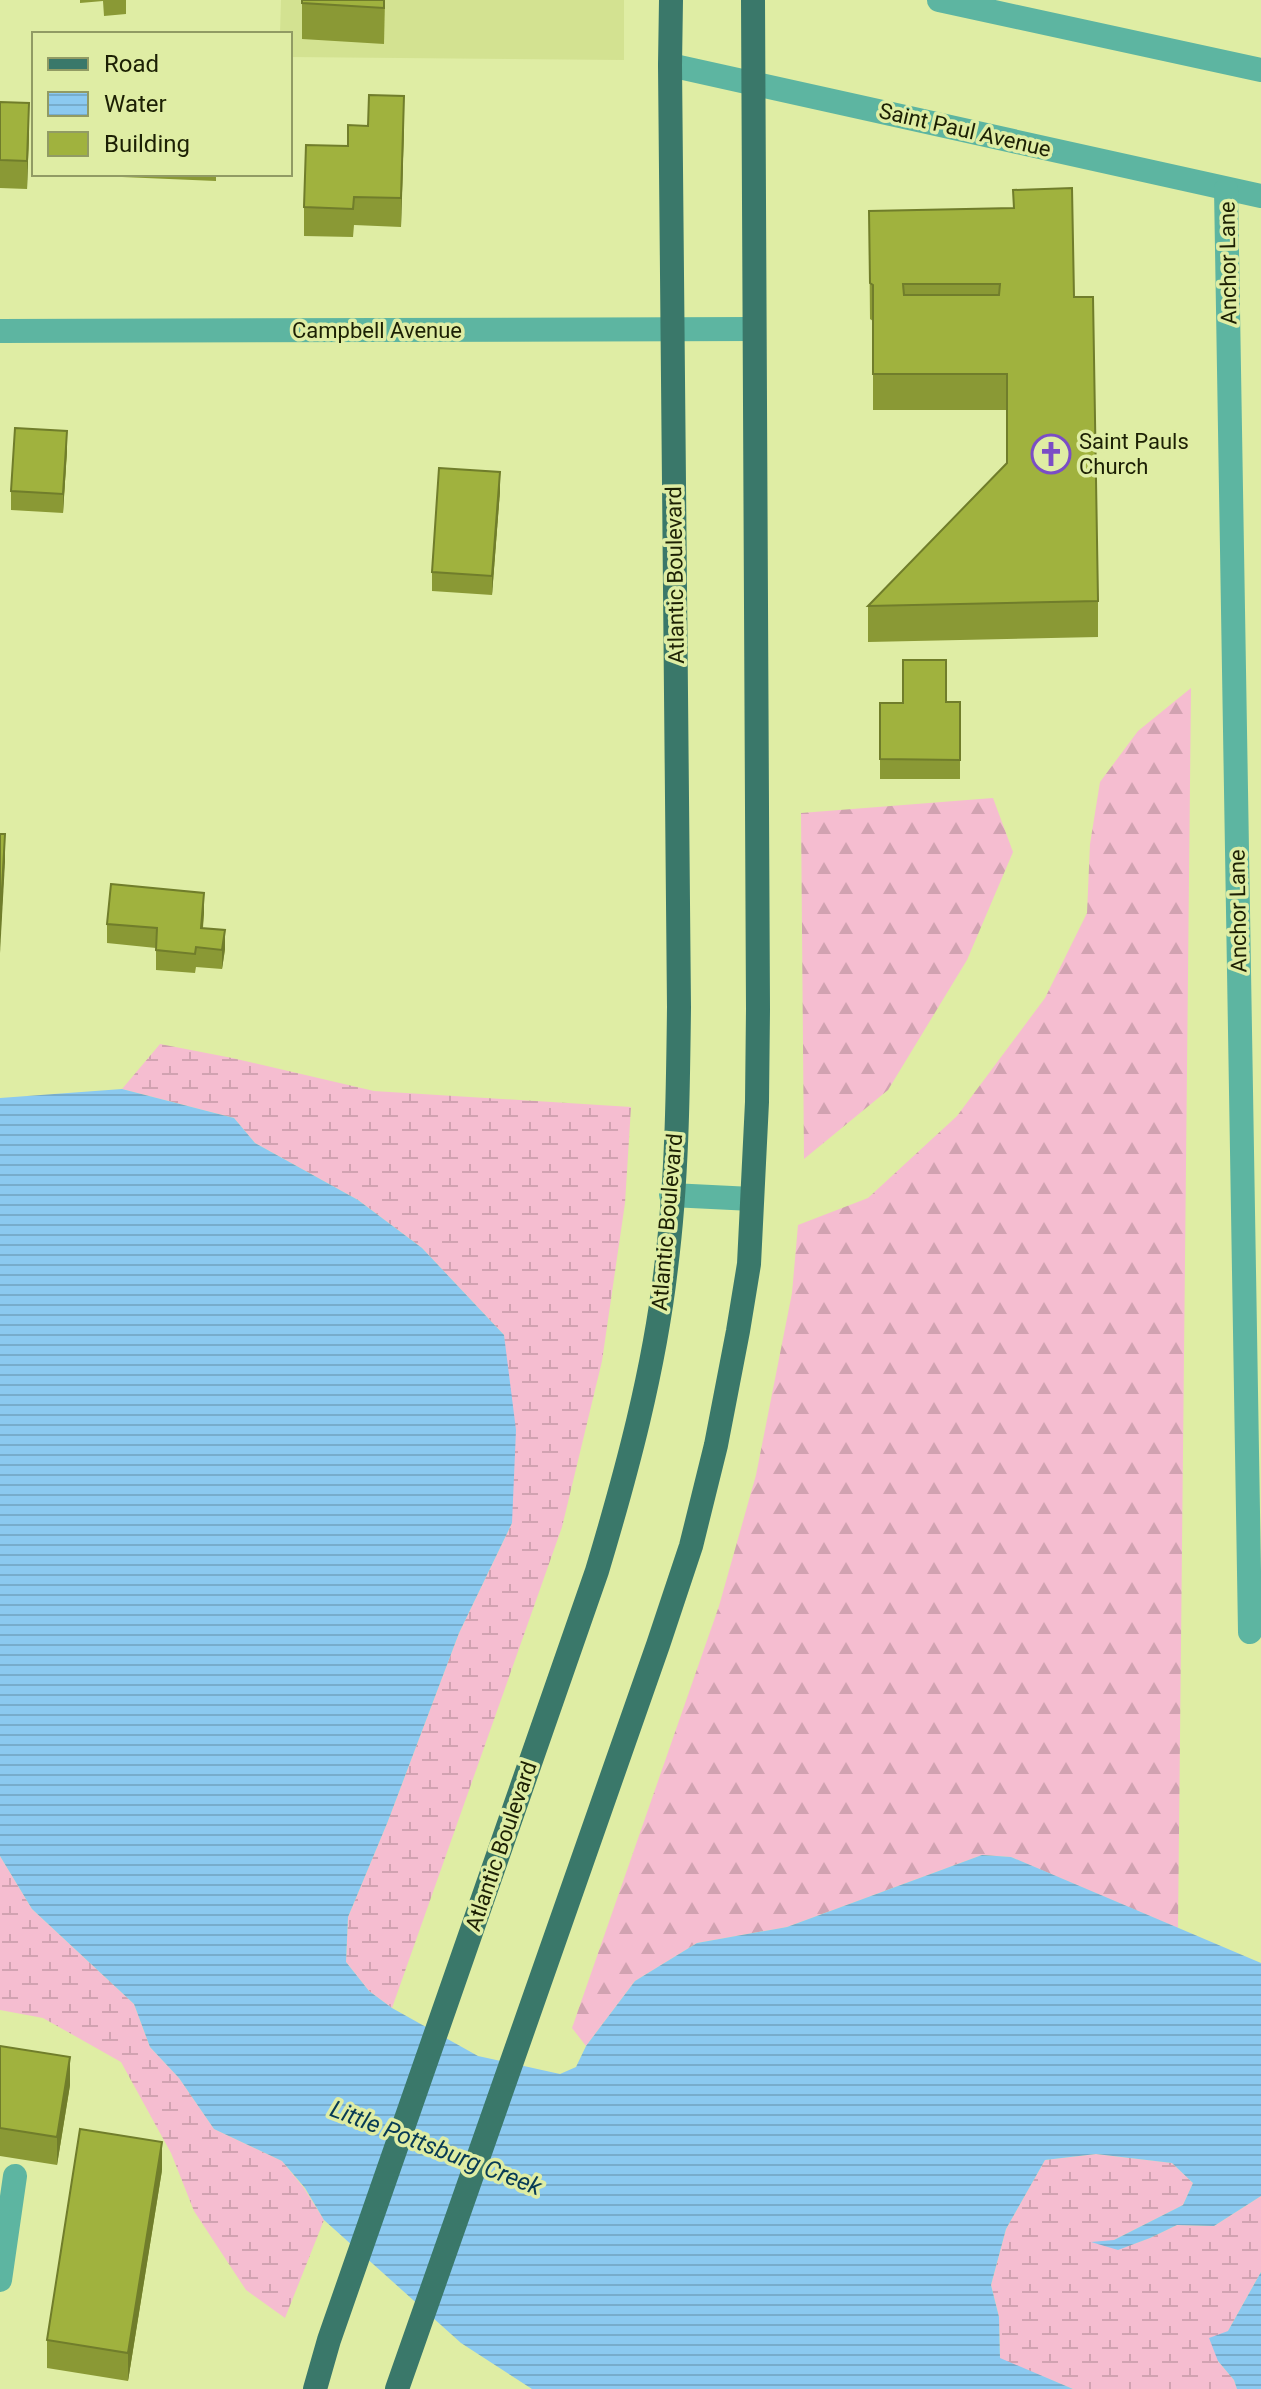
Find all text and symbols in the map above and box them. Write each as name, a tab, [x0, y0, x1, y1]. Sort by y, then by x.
legend	[32, 32, 292, 176]
text: Road	[104, 50, 159, 78]
text: Water	[104, 90, 167, 118]
street label: Saint Paul Avenue	[877, 98, 1053, 162]
text: Building	[104, 130, 190, 158]
street label: Anchor Lane	[1214, 201, 1242, 325]
street label: Campbell Avenue	[292, 318, 462, 343]
place label: Saint Pauls Church	[1079, 429, 1189, 479]
church icon: Saint Pauls Church	[1030, 433, 1072, 475]
street label: Atlantic Boulevard	[661, 486, 689, 664]
street label: Anchor Lane	[1224, 849, 1252, 973]
street label: Atlantic Boulevard	[647, 1132, 687, 1312]
street label: Atlantic Boulevard	[460, 1758, 542, 1934]
water label: Little Pottsburg Creek	[326, 2095, 547, 2202]

